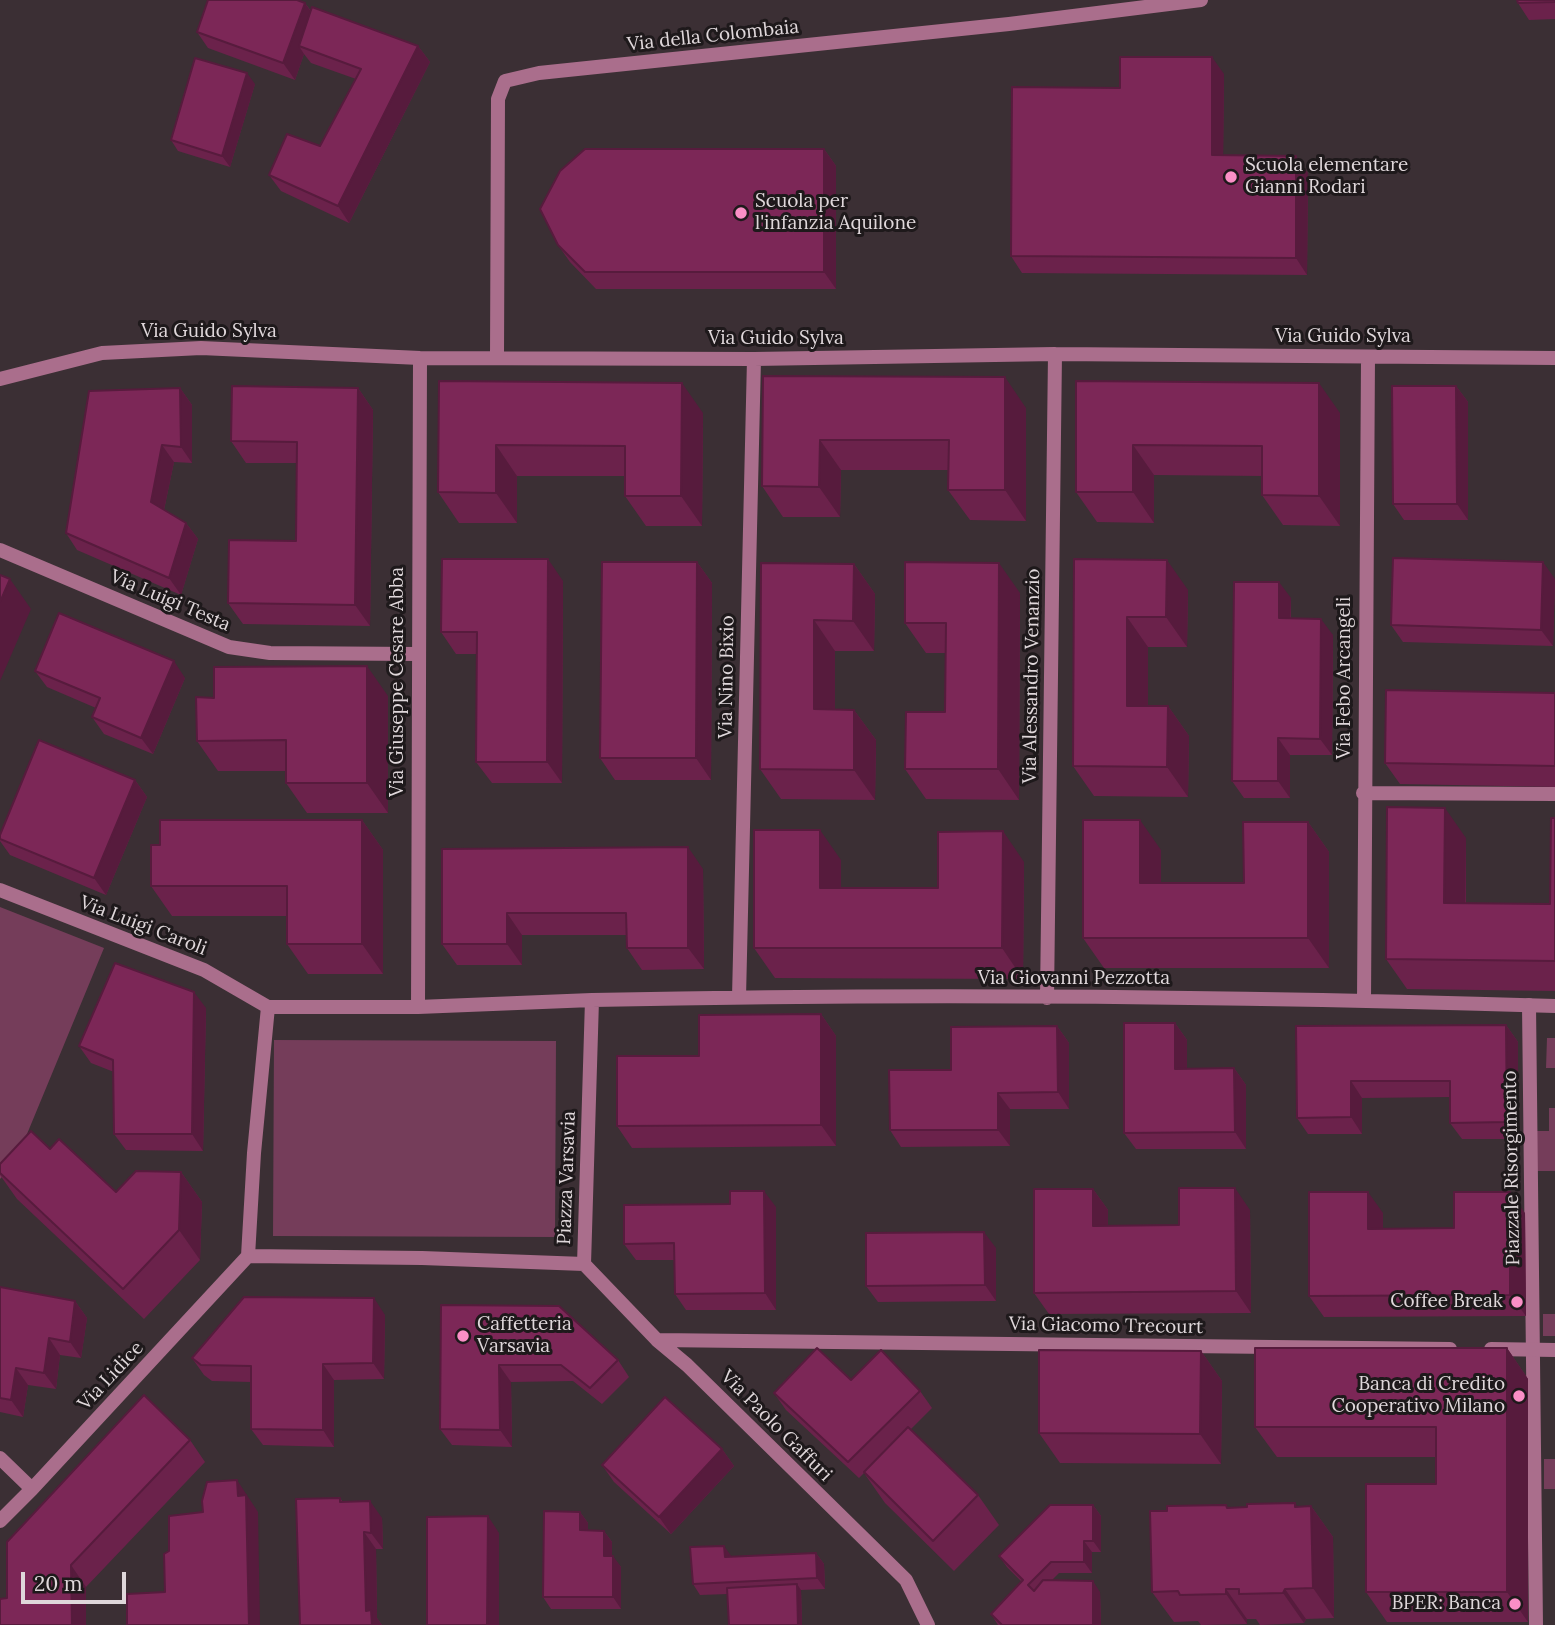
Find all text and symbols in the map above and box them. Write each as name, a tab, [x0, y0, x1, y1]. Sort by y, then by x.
street label: Via della Colombaia	[626, 16, 800, 56]
place label: Scuola elementare Gianni Rodari	[1245, 155, 1408, 199]
marker: Scuola elementare Gianni Rodari	[1223, 169, 1239, 185]
place label: Scuola per l'infanzia Aquilone	[755, 191, 916, 235]
marker: Scuola per l'infanzia Aquilone	[733, 205, 749, 221]
street label: Via Guido Sylva	[141, 321, 277, 343]
street label: Via Guido Sylva	[1275, 326, 1411, 348]
street label: Via Guido Sylva	[708, 328, 844, 350]
street label: Via Luigi Testa	[106, 565, 234, 637]
street label: Via Giuseppe Cesare Abba	[387, 567, 409, 797]
street label: Via Alessandro Venanzio	[1019, 568, 1045, 784]
street label: Via Febo Arcangeli	[1334, 597, 1356, 759]
street label: Via Nino Bixio	[715, 615, 739, 739]
street label: Via Luigi Caroli	[76, 891, 210, 961]
street label: Via Giovanni Pezzotta	[978, 968, 1170, 990]
street label: Piazzale Risorgimento	[1499, 1070, 1525, 1266]
street label: Piazza Varsavia	[553, 1111, 581, 1245]
place label: Coffee Break	[1390, 1291, 1503, 1313]
marker: Coffee Break	[1509, 1294, 1525, 1310]
street label: Via Giacomo Trecourt	[1009, 1313, 1203, 1339]
place label: Caffetteria Varsavia	[477, 1314, 572, 1358]
marker: Caffetteria Varsavia	[455, 1328, 471, 1344]
street label: Via Lidice	[73, 1337, 149, 1415]
street label: Via Paolo Gaffuri	[716, 1366, 836, 1486]
place label: Banca di Credito Cooperativo Milano	[1331, 1374, 1505, 1418]
marker: Banca di Credito Cooperativo Milano	[1511, 1388, 1527, 1404]
scale bar	[24, 1558, 130, 1602]
text: 20 m	[34, 1570, 83, 1597]
place label: BPER: Banca	[1391, 1593, 1501, 1615]
marker: BPER: Banca	[1507, 1596, 1523, 1612]

